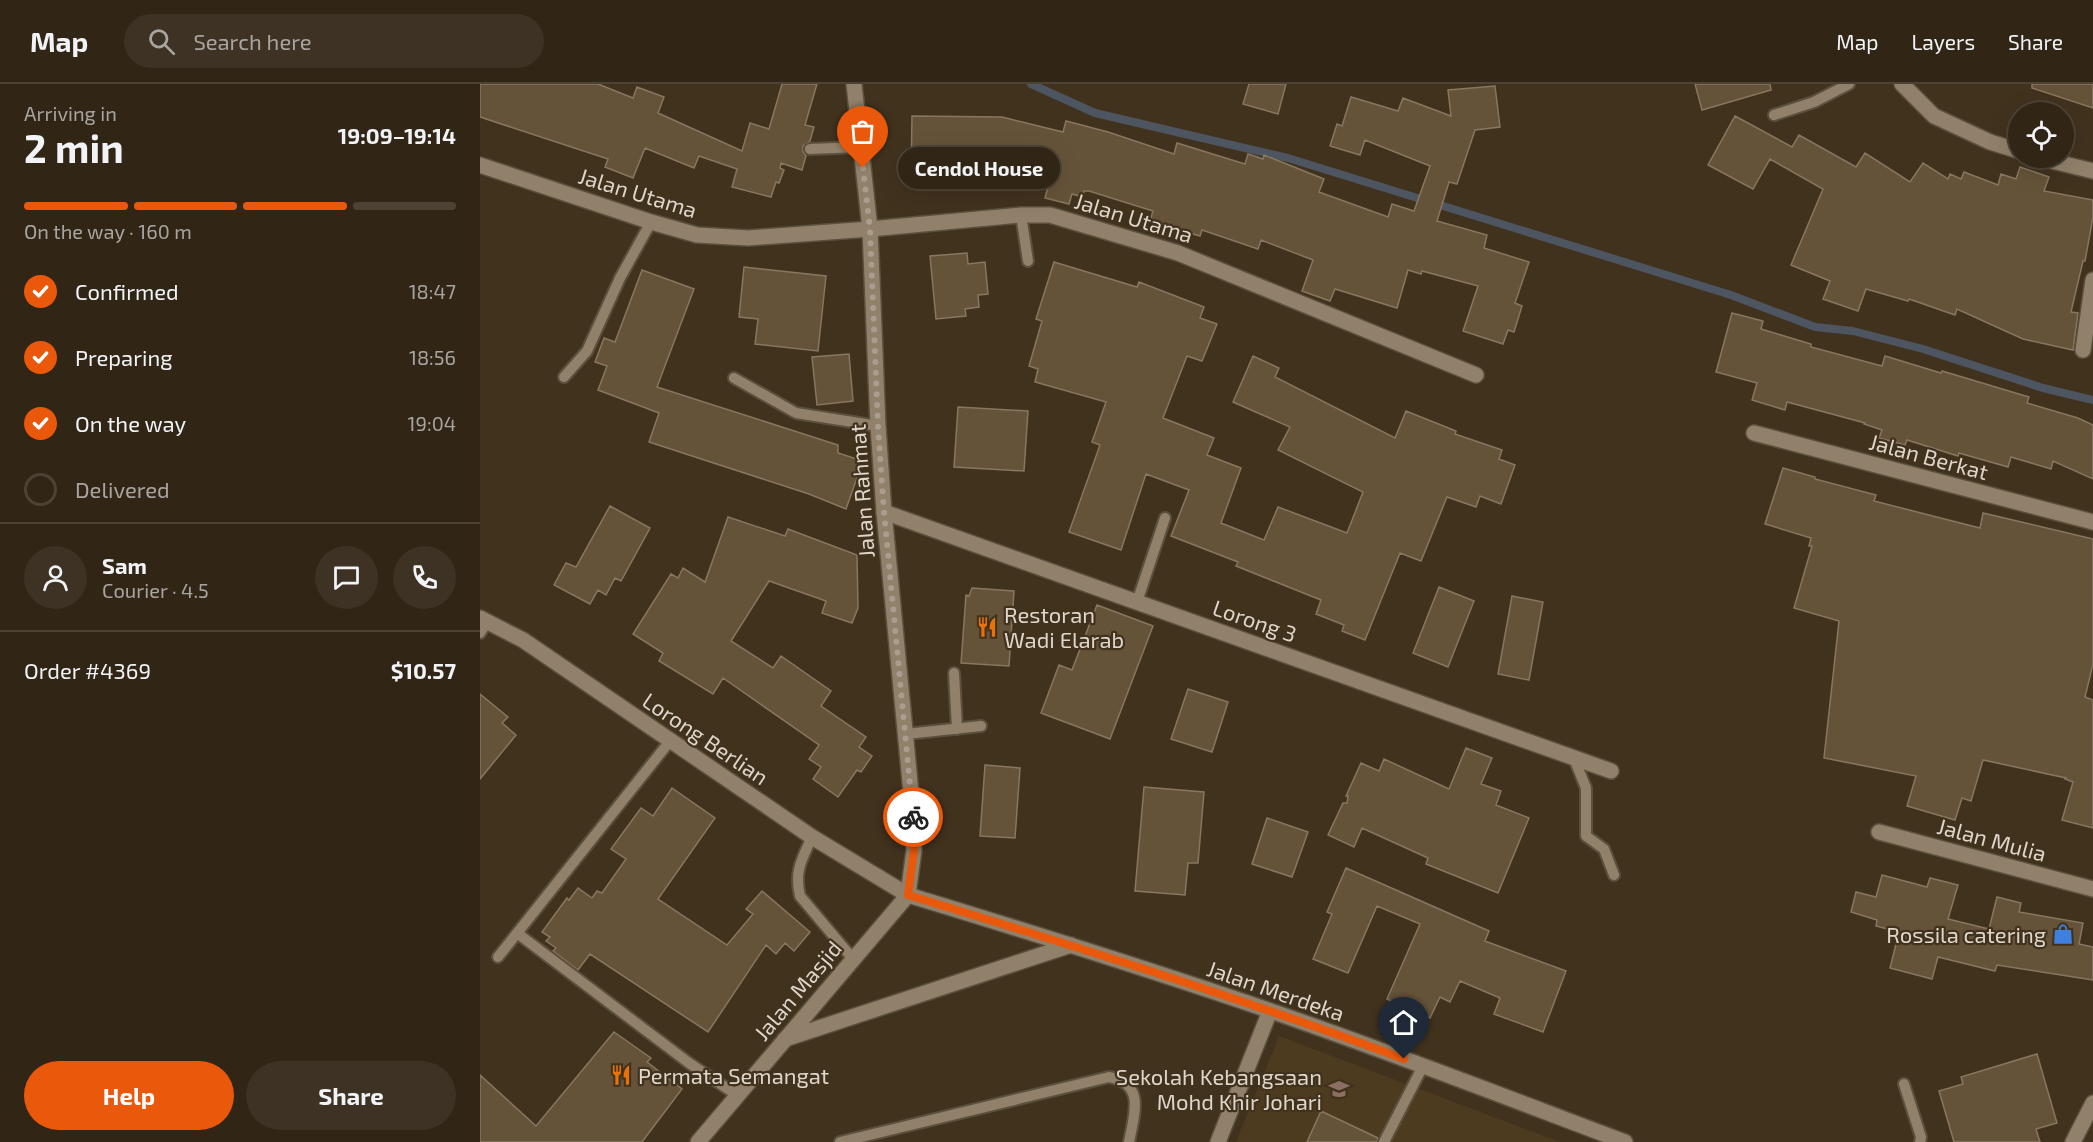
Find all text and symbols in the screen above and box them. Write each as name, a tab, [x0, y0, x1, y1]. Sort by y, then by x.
search box	[124, 14, 544, 68]
text: Map	[30, 24, 88, 58]
icon: search	[145, 25, 178, 58]
text: Search here	[193, 28, 312, 54]
text: Map	[1836, 29, 1878, 54]
text: Layers	[1911, 29, 1975, 54]
text: Share	[2008, 29, 2063, 54]
text: Arriving in	[24, 101, 117, 125]
map controls	[2008, 102, 2074, 168]
button: locate	[2008, 102, 2074, 168]
pin	[837, 106, 888, 168]
icon: bag	[846, 115, 879, 148]
text: 19:09–19:14	[338, 122, 456, 148]
text: 2 min	[24, 124, 124, 171]
callout: Cendol House	[899, 147, 1061, 189]
text: Cendol House	[915, 156, 1043, 180]
street label: Jalan Utama	[576, 162, 700, 222]
street label: Jalan Utama	[1072, 187, 1196, 247]
text: On the way · 160 m	[24, 219, 192, 243]
icon: check	[24, 275, 57, 308]
text: Confirmed	[75, 278, 179, 304]
text: 18:47	[409, 279, 456, 303]
icon: check	[24, 341, 57, 374]
text: Preparing	[75, 344, 173, 370]
text: 18:56	[409, 345, 456, 369]
icon: check	[24, 407, 57, 440]
text: On the way	[75, 410, 186, 436]
text: 19:04	[408, 411, 456, 435]
street label: Jalan Rahmat	[843, 423, 879, 559]
street label: Jalan Berkat	[1867, 428, 1991, 484]
text: Delivered	[75, 476, 170, 502]
button: person	[24, 546, 87, 609]
button: chat	[315, 546, 378, 609]
button: phone	[393, 546, 456, 609]
text: Sam	[102, 552, 147, 578]
text: Courier · 4.5	[102, 578, 209, 602]
street label: Lorong 3	[1210, 594, 1300, 646]
place label: Restoran Wadi Elarab	[1004, 601, 1124, 652]
restaurant icon: Restoran Wadi Elarab	[975, 615, 999, 639]
text: Order #4369	[24, 657, 151, 683]
text: $10.57	[391, 657, 456, 683]
street label: Lorong Berlian	[638, 686, 774, 790]
courier	[883, 787, 943, 847]
icon: bike	[897, 801, 930, 834]
street label: Jalan Mulia	[1935, 812, 2049, 866]
place label: Rossila catering	[1886, 921, 2046, 947]
shop icon: Rossila catering	[2051, 922, 2075, 946]
street label: Jalan Masjid	[748, 935, 847, 1046]
street label: Jalan Merdeka	[1204, 954, 1348, 1026]
pin	[1378, 997, 1429, 1059]
icon: home	[1387, 1006, 1420, 1039]
button: Help	[24, 1061, 234, 1130]
button: Share	[246, 1061, 456, 1130]
place label: Permata Semangat	[638, 1062, 829, 1088]
restaurant icon: Permata Semangat	[609, 1063, 633, 1087]
place label: Sekolah Kebangsaan Mohd Khir Johari	[1116, 1063, 1322, 1114]
school or university icon: Sekolah Kebangsaan Mohd Khir Johari	[1327, 1077, 1351, 1101]

